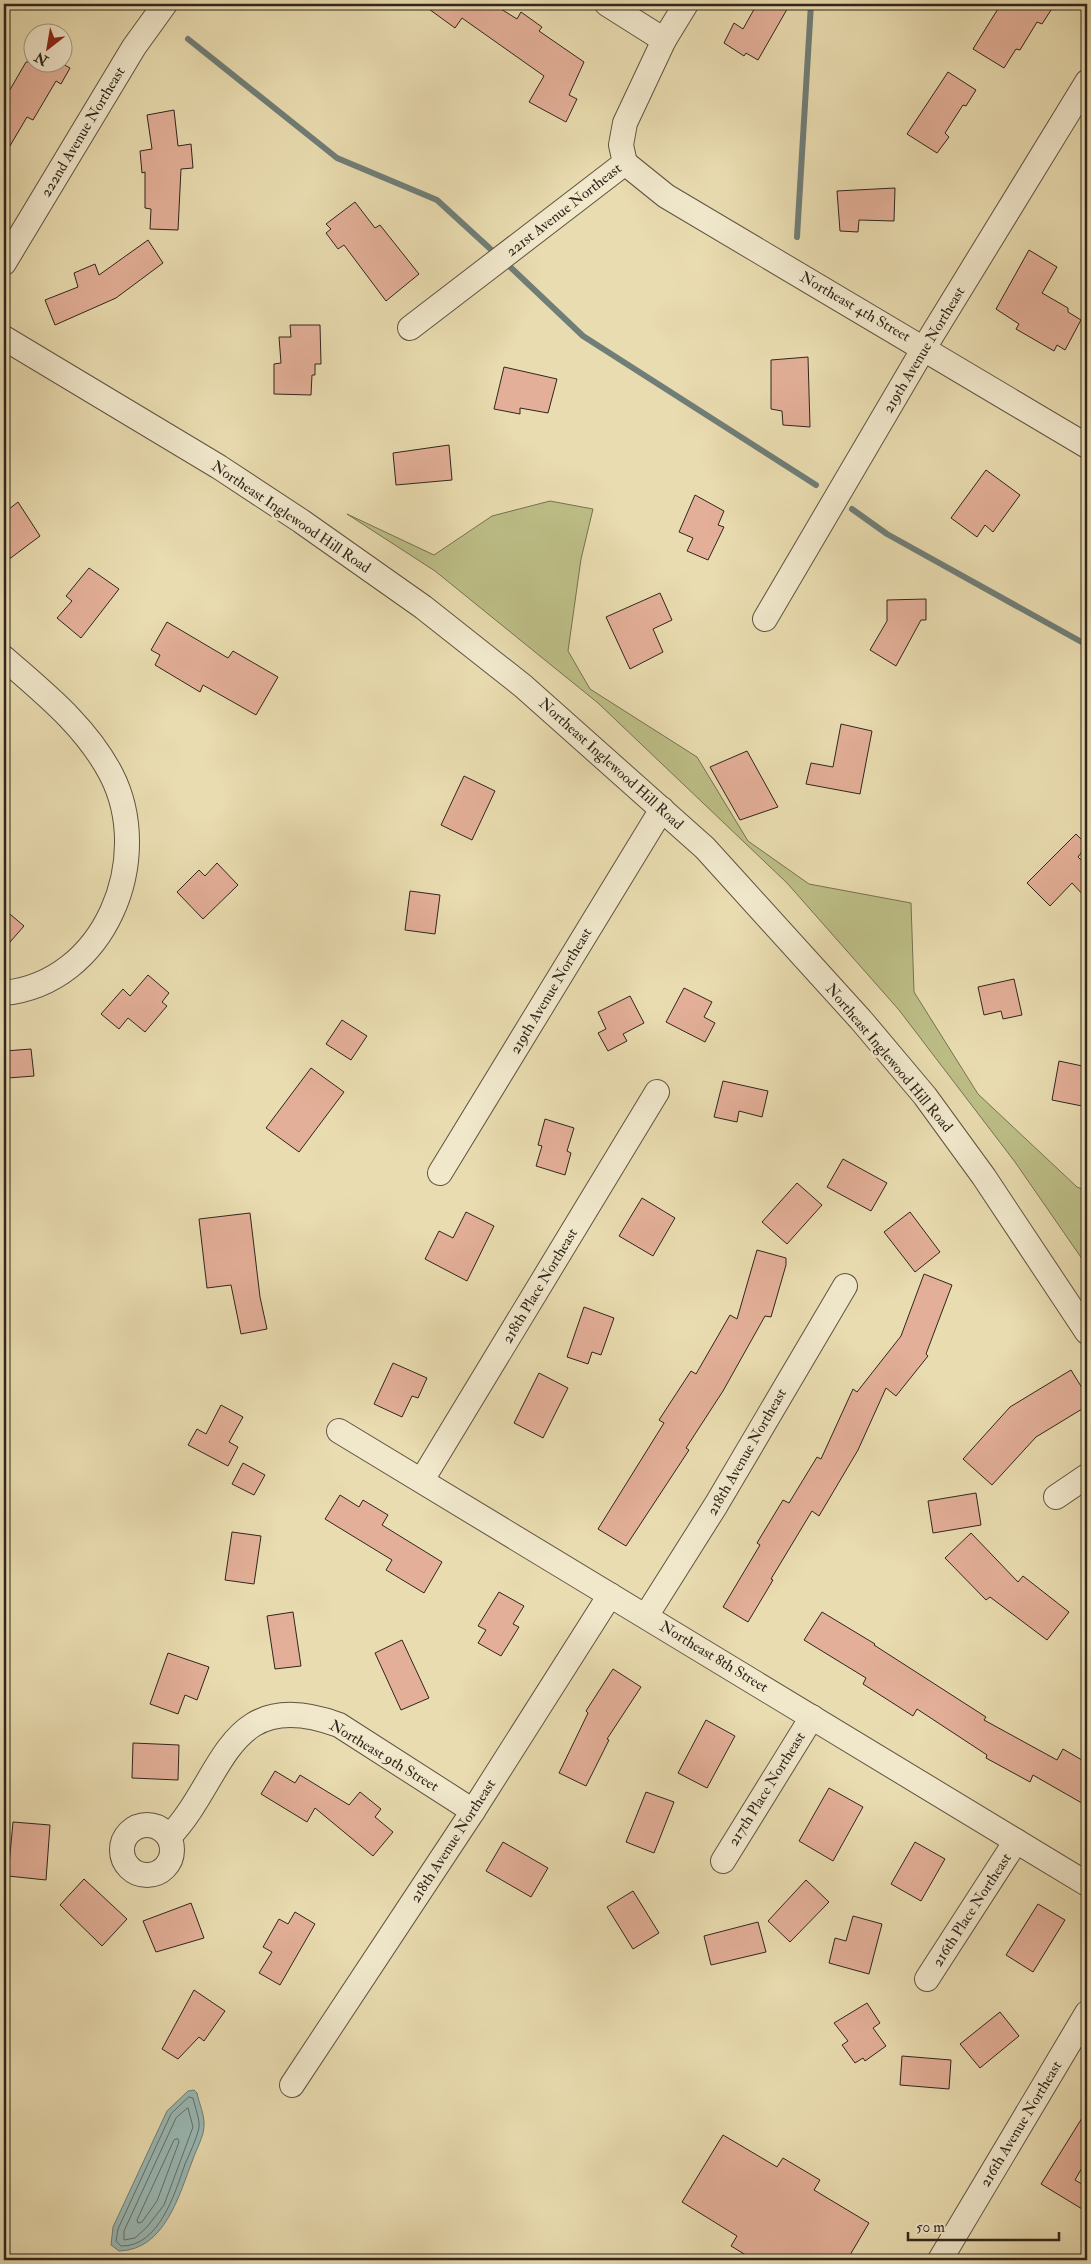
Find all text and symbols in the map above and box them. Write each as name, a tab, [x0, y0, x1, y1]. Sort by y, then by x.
north arrow	[22, 22, 72, 72]
text: N	[31, 48, 52, 70]
street label: 222nd Avenue Northeast	[37, 63, 130, 201]
street label: 221st Avenue Northeast	[502, 159, 626, 261]
street label: Northeast 4th Street	[796, 268, 914, 346]
street label: 219th Avenue Northeast	[879, 283, 969, 417]
street label: Northeast Inglewood Hill Road	[208, 457, 375, 578]
street label: Northeast Inglewood Hill Road	[535, 694, 688, 834]
street label: 219th Avenue Northeast	[506, 924, 596, 1058]
street label: Northeast Inglewood Hill Road	[821, 980, 957, 1137]
street label: 218th Place Northeast	[498, 1225, 582, 1347]
street label: 218th Avenue Northeast	[703, 1385, 791, 1519]
street label: Northeast 8th Street	[656, 1617, 772, 1697]
street label: Northeast 9th Street	[326, 1716, 442, 1796]
street label: 217th Place Northeast	[724, 1728, 810, 1850]
street label: 218th Avenue Northeast	[406, 1776, 500, 1906]
street label: 216th Place Northeast	[928, 1850, 1016, 1970]
street label: 216th Avenue Northeast	[976, 2057, 1066, 2191]
scale bar	[908, 2209, 1060, 2241]
text: 50 m	[916, 2218, 945, 2237]

